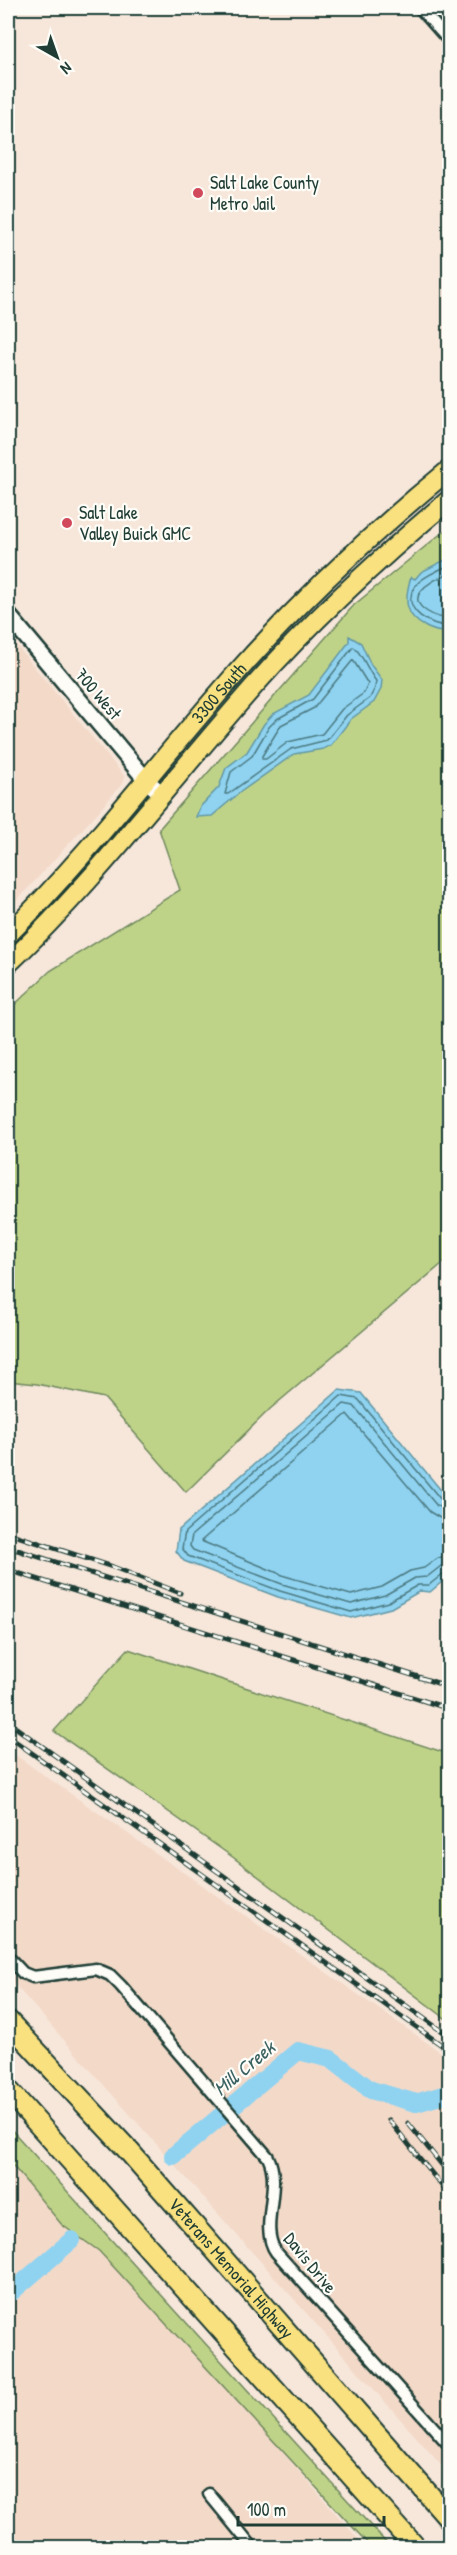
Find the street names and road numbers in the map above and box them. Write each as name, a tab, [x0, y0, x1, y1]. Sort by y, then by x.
street label: 3300 South	[185, 657, 252, 729]
street label: 700 West	[69, 662, 128, 726]
street label: Veterans Memorial Highway	[163, 2192, 300, 2344]
street label: Davis Drive	[278, 2227, 343, 2298]

